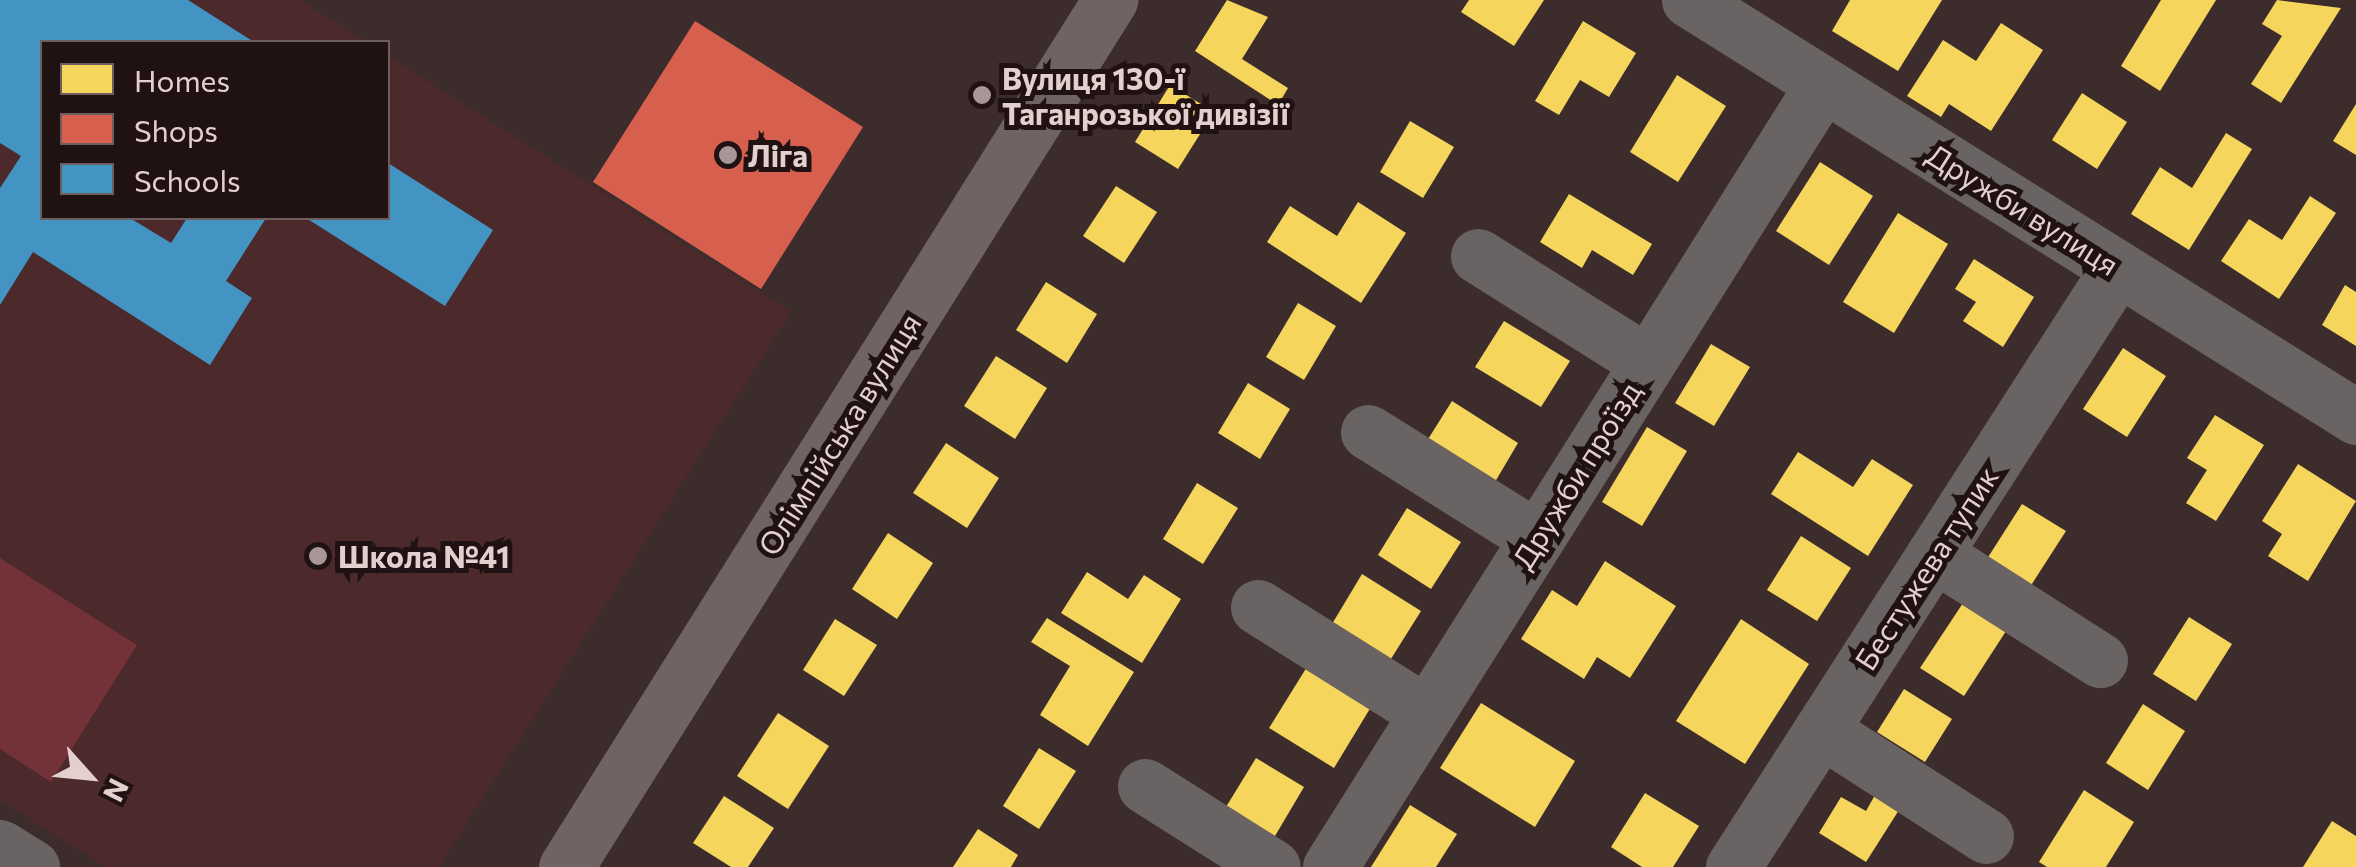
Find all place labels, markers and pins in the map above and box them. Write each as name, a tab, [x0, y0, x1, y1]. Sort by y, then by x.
place label: Вулиця 130-ї Таганрозької дивізії	[1002, 60, 1289, 130]
marker: Вулиця 130-ї Таганрозької дивізії	[971, 84, 993, 106]
place label: Ліга	[748, 137, 808, 173]
marker: Ліга	[717, 144, 739, 166]
place label: Школа №41	[338, 538, 510, 574]
marker: Школа №41	[307, 545, 329, 567]

